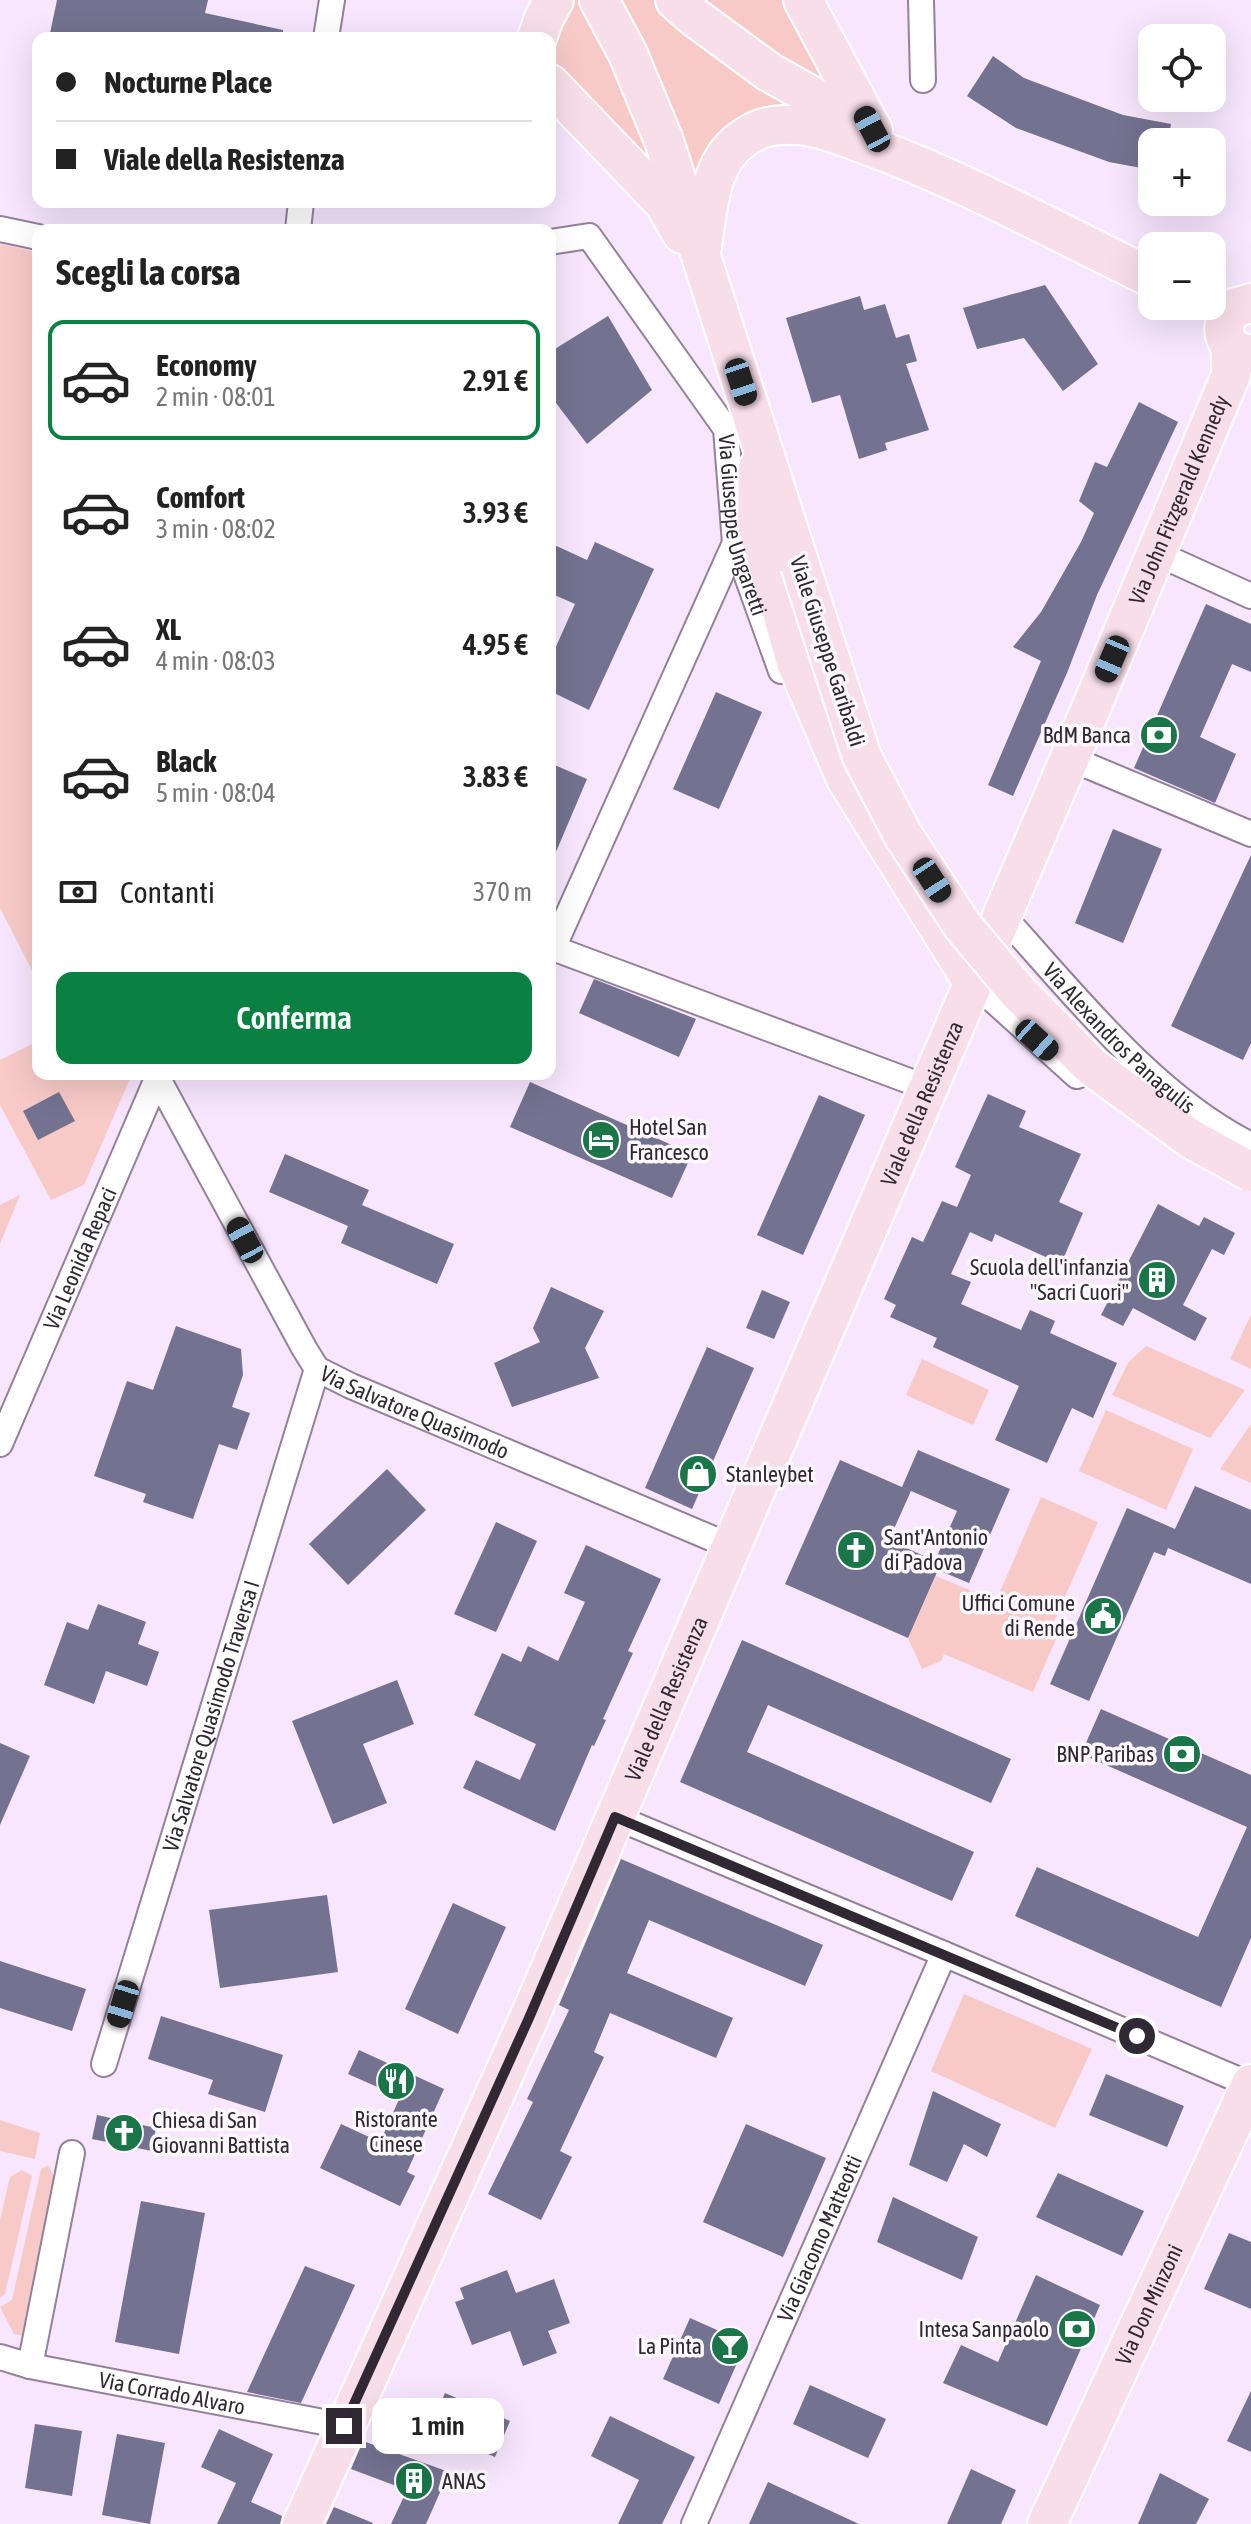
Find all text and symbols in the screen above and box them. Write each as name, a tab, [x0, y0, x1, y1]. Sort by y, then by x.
map controls	[1138, 24, 1226, 320]
button: locate	[1138, 24, 1226, 112]
text: Nocturne Place	[104, 65, 272, 99]
car	[850, 102, 894, 156]
button: +	[1138, 128, 1226, 216]
text: Viale della Resistenza	[104, 142, 345, 176]
button: −	[1138, 232, 1226, 320]
text: Scegli la corsa	[56, 251, 241, 293]
icon: car	[60, 344, 132, 416]
text: Economy	[156, 348, 257, 382]
car	[722, 355, 760, 409]
text: 2.91 €	[463, 363, 528, 397]
text: 2 min · 08:01	[156, 382, 276, 412]
street label: Via John Fitzgerald Kennedy	[1123, 391, 1234, 608]
street label: Via Giuseppe Ungaretti	[713, 433, 773, 619]
icon: car	[60, 476, 132, 548]
text: Comfort	[156, 480, 245, 514]
text: 3.93 €	[463, 495, 528, 529]
text: 3 min · 08:02	[156, 514, 276, 544]
street label: Viale Giuseppe Garibaldi	[785, 552, 871, 750]
icon: car	[60, 608, 132, 680]
text: XL	[156, 612, 181, 646]
text: 4.95 €	[463, 627, 528, 661]
car	[1092, 632, 1132, 686]
text: 4 min · 08:03	[156, 646, 276, 676]
bank icon: BdM Banca	[1138, 714, 1180, 756]
place label: BdM Banca	[1043, 722, 1131, 748]
icon: car	[60, 740, 132, 812]
text: Black	[156, 744, 216, 778]
text: 3.83 €	[463, 759, 528, 793]
text: 5 min · 08:04	[156, 778, 276, 808]
car	[909, 853, 955, 907]
icon: cash	[56, 870, 100, 914]
text: Contanti	[120, 875, 215, 909]
text: 370 m	[473, 877, 532, 907]
street label: Via Alexandros Panagulis	[1038, 957, 1200, 1119]
button: Conferma	[56, 972, 532, 1064]
car	[1011, 1015, 1063, 1065]
street label: Viale della Resistenza	[875, 1017, 968, 1190]
place label: Hotel San Francesco	[629, 1114, 709, 1165]
hotel icon: Hotel San Francesco	[580, 1119, 622, 1161]
street label: Via Leonida Repaci	[38, 1183, 122, 1333]
car	[223, 1213, 267, 1267]
place label: Scuola dell'infanzia "Sacri Cuori"	[970, 1254, 1129, 1305]
building icon: Scuola dell'infanzia "Sacri Cuori"	[1136, 1259, 1178, 1301]
street label: Via Salvatore Quasimodo	[316, 1360, 513, 1464]
shop icon: Stanleybet	[677, 1453, 719, 1495]
place label: Stanleybet	[726, 1461, 814, 1487]
place label: Sant'Antonio di Padova	[884, 1524, 988, 1575]
church icon: Sant'Antonio di Padova	[835, 1529, 877, 1571]
street label: Via Salvatore Quasimodo Traversa I	[157, 1577, 264, 1855]
place label: Uffici Comune di Rende	[961, 1590, 1075, 1641]
public building icon: Uffici Comune di Rende	[1082, 1595, 1124, 1637]
street label: Viale della Resistenza	[619, 1612, 713, 1785]
bank icon: BNP Paribas	[1161, 1733, 1203, 1775]
place label: BNP Paribas	[1056, 1741, 1154, 1767]
car	[105, 1978, 141, 2030]
route start	[1119, 2018, 1155, 2054]
restaurant icon: Ristorante Cinese	[375, 2060, 417, 2102]
place label: Ristorante Cinese	[354, 2106, 438, 2157]
place label: Chiesa di San Giovanni Battista	[152, 2107, 290, 2158]
church icon: Chiesa di San Giovanni Battista	[103, 2112, 145, 2154]
street label: Via Giacomo Matteotti	[771, 2151, 867, 2326]
street label: Via Don Minzoni	[1110, 2240, 1188, 2369]
bank icon: Intesa Sanpaolo	[1056, 2308, 1098, 2350]
place label: Intesa Sanpaolo	[919, 2316, 1049, 2342]
bar icon: La Pinta	[709, 2325, 751, 2367]
place label: La Pinta	[638, 2333, 702, 2359]
street label: Via Corrado Alvaro	[97, 2366, 247, 2420]
callout: 1 min	[372, 2398, 504, 2454]
route end	[326, 2408, 362, 2444]
text: 1 min	[411, 2411, 465, 2441]
building icon: ANAS	[393, 2460, 435, 2502]
place label: ANAS	[442, 2468, 486, 2494]

